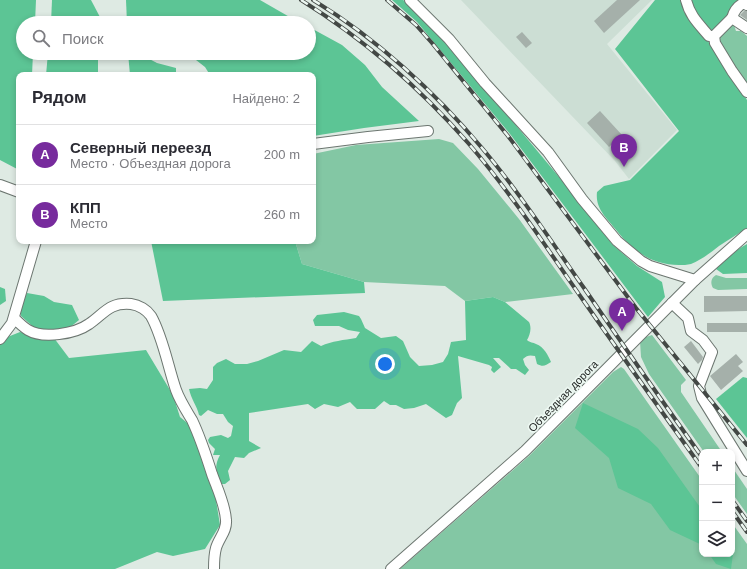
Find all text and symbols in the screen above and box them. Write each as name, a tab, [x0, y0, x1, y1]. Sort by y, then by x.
search box	[16, 16, 316, 60]
icon: search	[30, 27, 52, 49]
text: Поиск	[62, 30, 104, 47]
text: Рядом	[32, 88, 87, 107]
text: Найдено: 2	[232, 91, 300, 106]
pin: B	[611, 134, 637, 167]
text: Северный переезд	[70, 139, 211, 156]
text: A	[40, 147, 50, 162]
text: 200 m	[264, 147, 300, 162]
text: Место · Объездная дорога	[70, 156, 231, 171]
text: КПП	[70, 199, 101, 216]
text: B	[40, 207, 50, 222]
text: 260 m	[264, 207, 300, 222]
text: Место	[70, 216, 108, 231]
pin: A	[609, 298, 635, 331]
your location	[375, 354, 395, 374]
street label: Объездная дорога	[526, 357, 601, 434]
map controls	[699, 449, 735, 557]
button: +	[699, 449, 735, 485]
button: −	[699, 485, 735, 521]
button: layers	[699, 521, 735, 557]

